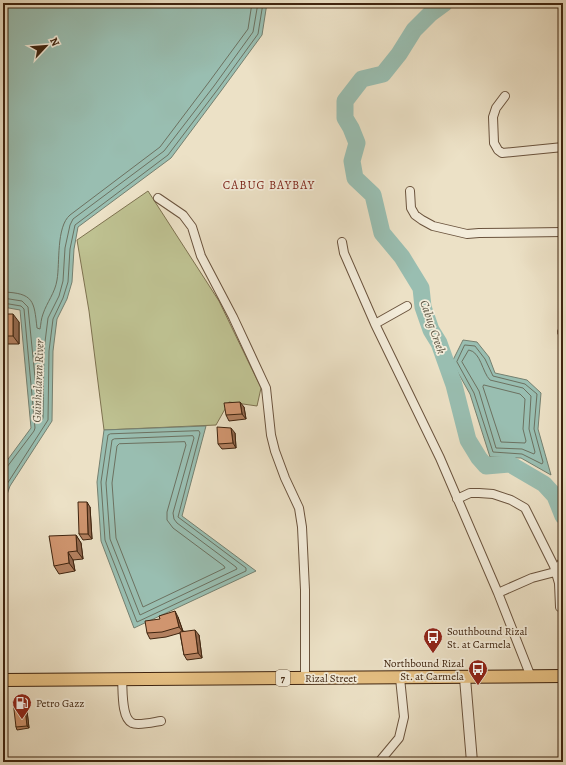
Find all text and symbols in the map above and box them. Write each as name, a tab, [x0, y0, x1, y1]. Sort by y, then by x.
north arrow	[26, 26, 66, 66]
text: N	[46, 35, 63, 49]
district label: CABUG BAYBAY	[223, 177, 315, 193]
water label: Cabug Creek	[416, 298, 450, 357]
water label: Guinhalaran River	[29, 338, 47, 423]
place label: Southbound Rizal St. at Carmela	[447, 624, 528, 652]
bus stop icon: Southbound Rizal St. at Carmela	[422, 626, 444, 654]
place label: Northbound Rizal St. at Carmela	[383, 656, 465, 684]
bus stop icon: Northbound Rizal St. at Carmela	[467, 658, 489, 686]
road number: 7	[276, 670, 290, 686]
street label: Rizal Street	[305, 671, 357, 686]
fuel station icon: Petro Gazz	[11, 692, 33, 720]
place label: Petro Gazz	[36, 696, 84, 711]

